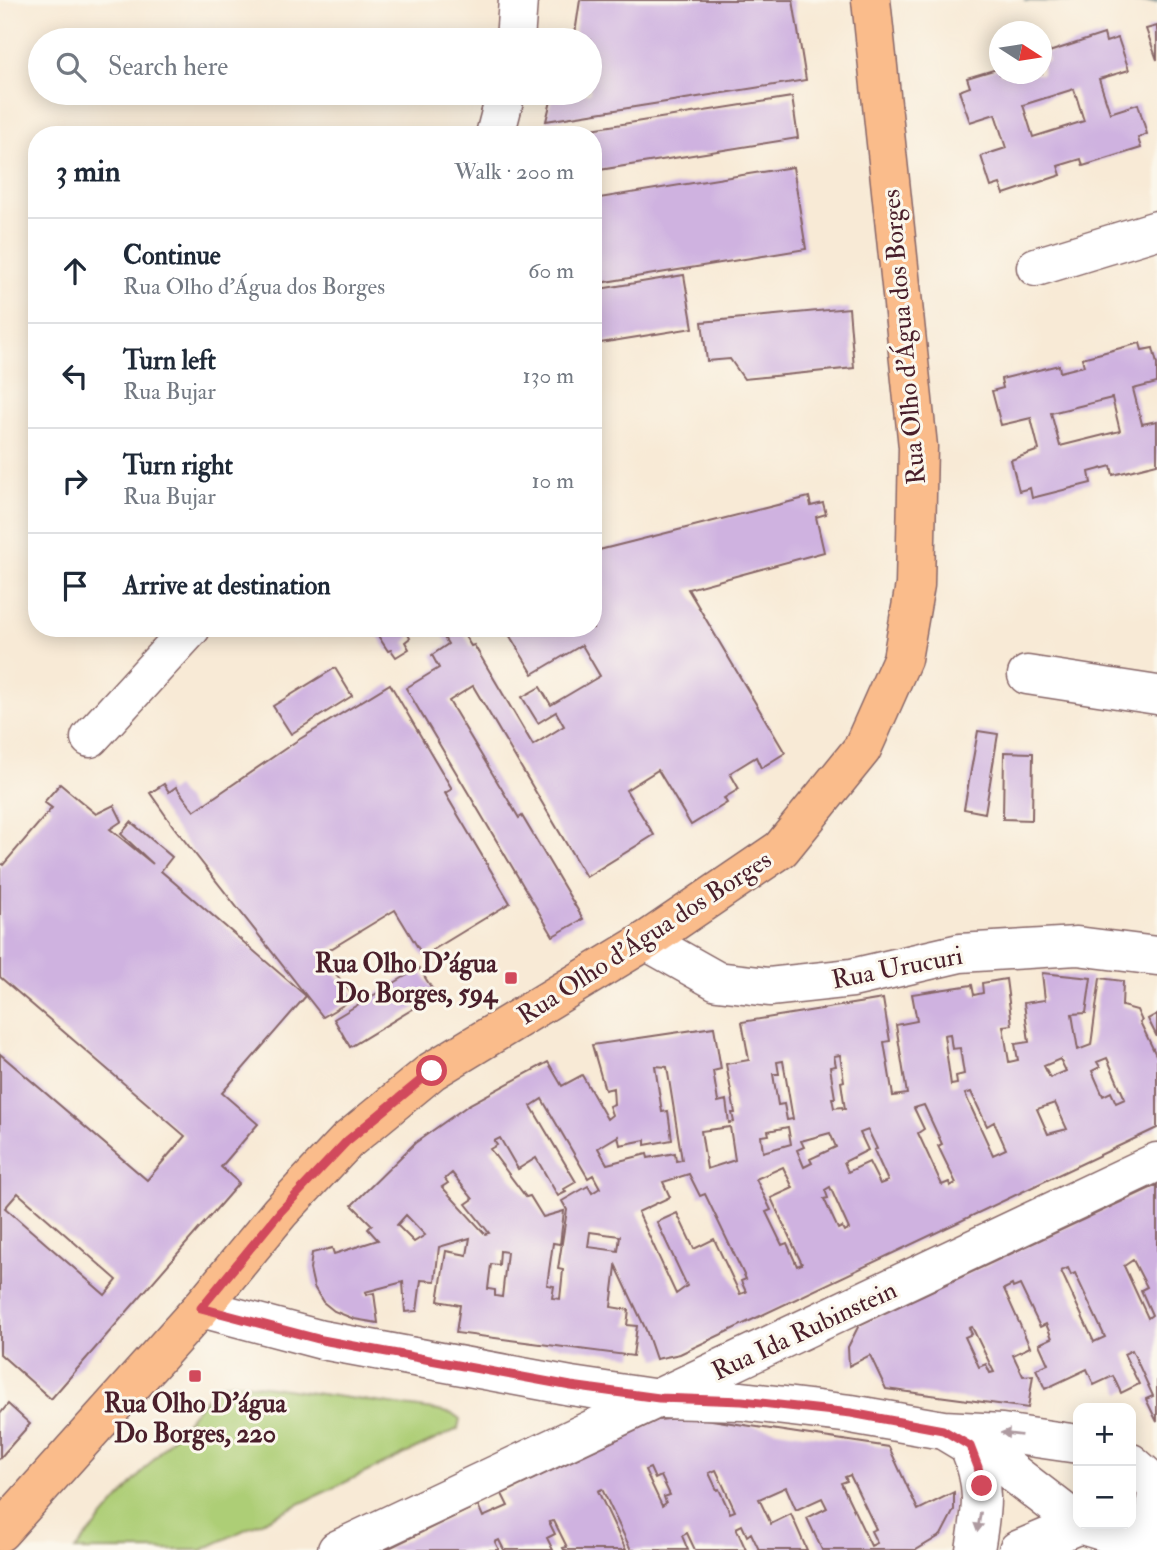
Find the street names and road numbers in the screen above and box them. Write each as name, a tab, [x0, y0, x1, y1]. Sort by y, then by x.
street label: Rua Olho d'Água dos Borges	[873, 188, 933, 486]
street label: Rua Olho d'Água dos Borges	[510, 842, 778, 1032]
street label: Rua Urucuri	[829, 940, 966, 996]
street label: Rua Ida Rubinstein	[707, 1274, 902, 1388]

